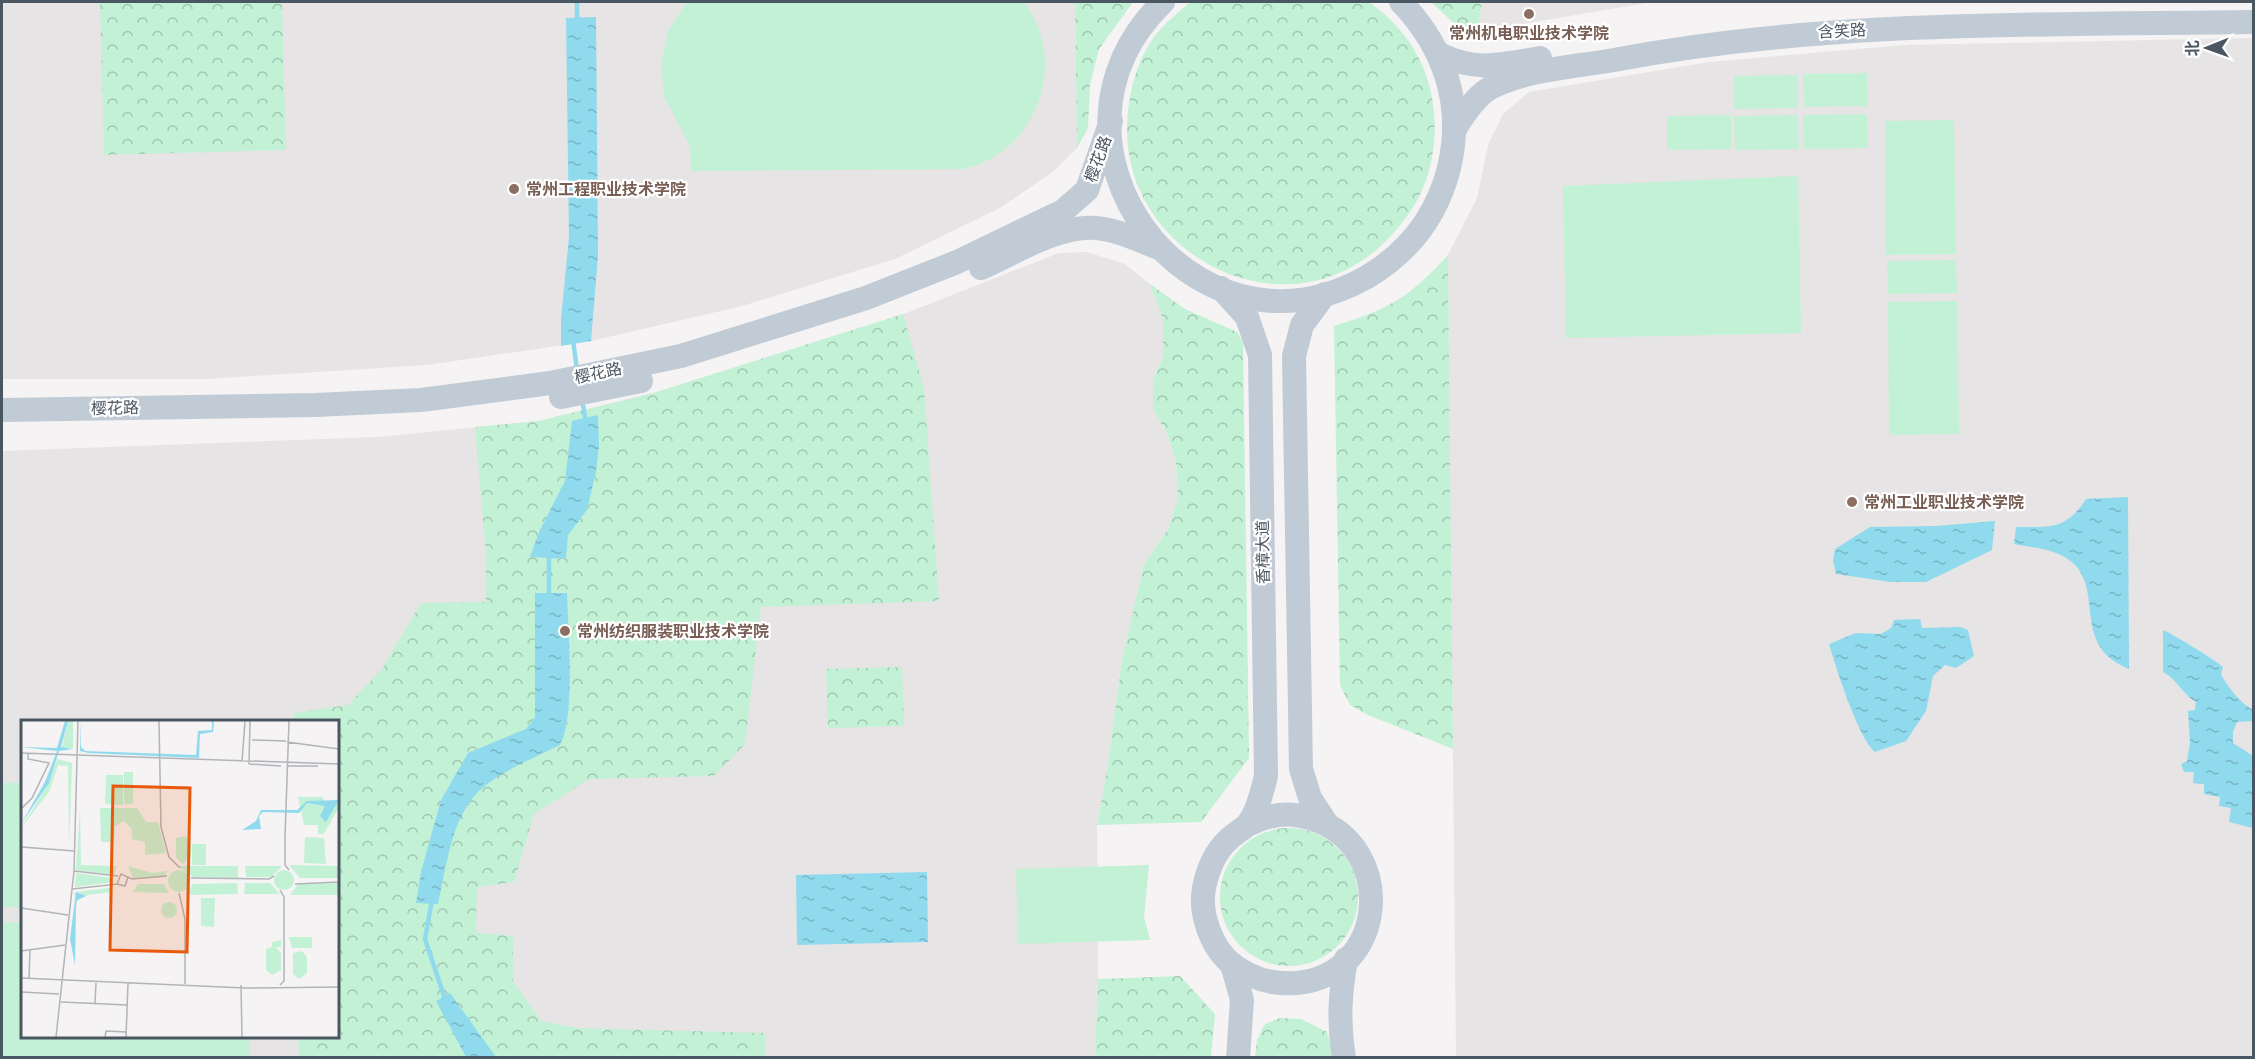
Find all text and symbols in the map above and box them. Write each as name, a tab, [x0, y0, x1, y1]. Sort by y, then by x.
marker: 常州机电职业技术学院	[1522, 7, 1536, 21]
north arrow	[2177, 18, 2237, 78]
street label: 含笑路	[1817, 19, 1867, 43]
place label: 常州机电职业技术学院	[1449, 23, 1609, 44]
text: 北	[2182, 40, 2203, 56]
street label: 樱花路	[1080, 133, 1116, 185]
place label: 常州工程职业技术学院	[526, 179, 686, 200]
marker: 常州工程职业技术学院	[507, 182, 521, 196]
street label: 樱花路	[572, 358, 624, 388]
street label: 樱花路	[91, 397, 139, 419]
place label: 常州工业职业技术学院	[1864, 492, 2024, 513]
marker: 常州工业职业技术学院	[1845, 495, 1859, 509]
street label: 香樟大道	[1252, 520, 1274, 584]
place label: 常州纺织服装职业技术学院	[577, 621, 769, 642]
marker: 常州纺织服装职业技术学院	[558, 624, 572, 638]
inset map	[21, 720, 339, 1038]

